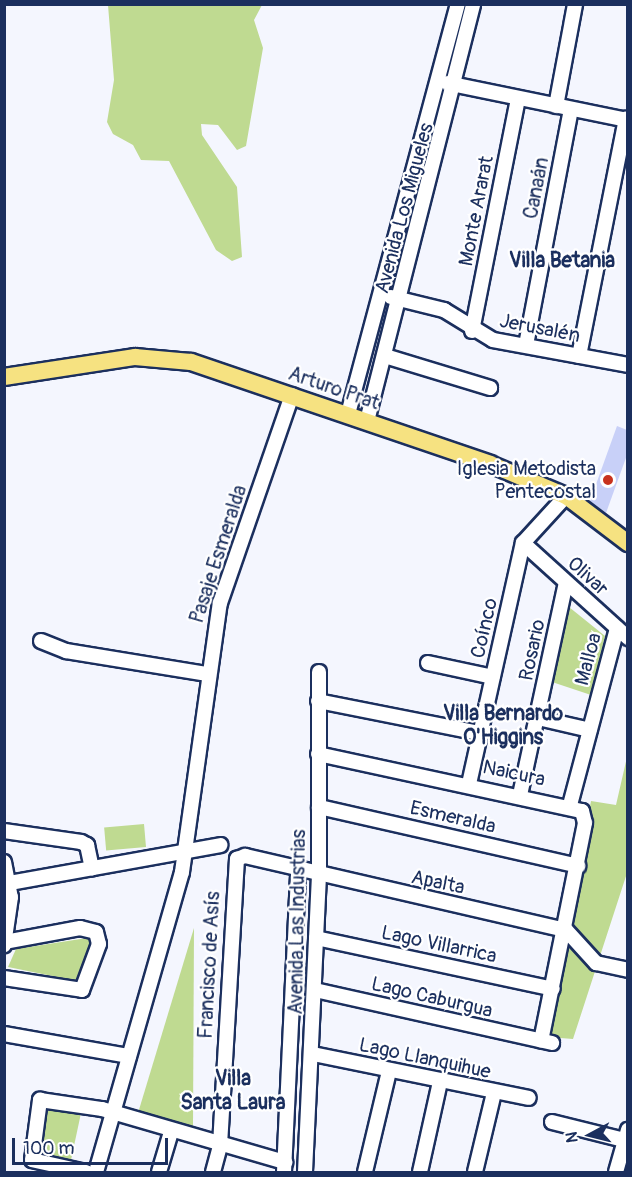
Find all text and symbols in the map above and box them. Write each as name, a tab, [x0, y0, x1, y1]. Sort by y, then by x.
street label: Avenida Los Migueles	[370, 120, 438, 296]
street label: Monte Ararat	[454, 154, 498, 268]
street label: Canaán	[518, 155, 554, 221]
district label: Villa Betania	[509, 248, 615, 274]
street label: Jerusalén	[498, 308, 582, 348]
street label: Arturo Prat	[285, 361, 383, 415]
place label: Iglesia Metodista Pentecostal	[457, 456, 596, 503]
marker: Iglesia Metodista Pentecostal	[601, 473, 615, 487]
street label: Pasaje Esmeralda	[184, 482, 252, 626]
street label: Olivar	[562, 551, 614, 601]
street label: Coínco	[465, 596, 503, 660]
street label: Rosario	[514, 617, 550, 683]
street label: Malloa	[570, 630, 606, 688]
district label: Villa Bernardo O'Higgins	[443, 701, 563, 751]
street label: Naicura	[481, 755, 547, 791]
street label: Esmeralda	[408, 795, 498, 839]
street label: Avenida Las Industrias	[283, 829, 311, 1015]
street label: Apalta	[409, 865, 467, 899]
street label: Francisco de Asís	[193, 891, 225, 1039]
street label: Lago Villarrica	[379, 920, 499, 968]
street label: Lago Caburgua	[369, 971, 495, 1023]
street label: Lago Llanquihue	[357, 1032, 493, 1084]
district label: Villa Santa Laura	[181, 1066, 285, 1116]
north arrow	[560, 1105, 620, 1165]
scale bar	[15, 1126, 171, 1164]
text: N	[562, 1131, 583, 1144]
text: 100 m	[23, 1137, 75, 1160]

